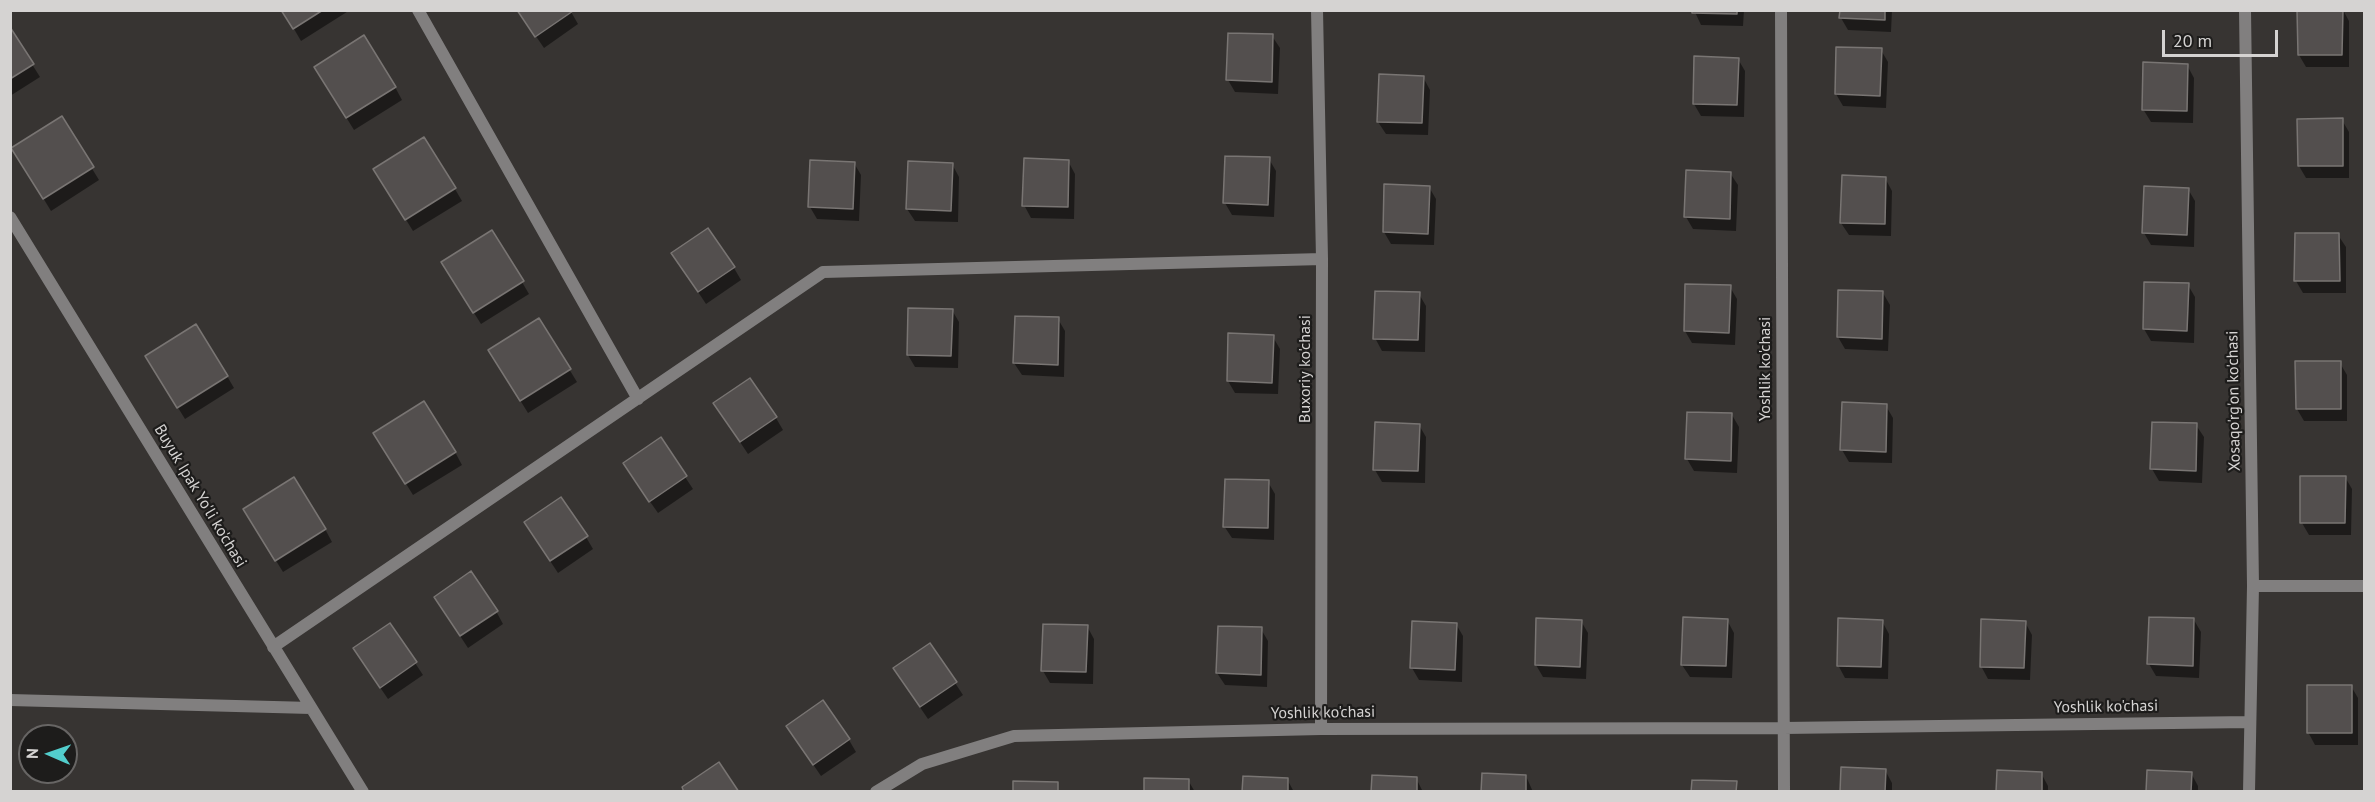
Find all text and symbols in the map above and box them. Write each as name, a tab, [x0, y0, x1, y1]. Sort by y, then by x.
scale bar	[2165, 18, 2280, 56]
text: 20 m	[2173, 29, 2212, 52]
street label: Buxoriy ko'chasi	[1295, 315, 1315, 423]
street label: Yoshlik ko'chasi	[1755, 317, 1775, 421]
street label: Xosaqo'rg'on ko'chasi	[2223, 330, 2245, 472]
street label: Buyuk Ipak Yo'li ko'chasi	[150, 421, 250, 571]
street label: Yoshlik ko'chasi	[2054, 696, 2158, 718]
street label: Yoshlik ko'chasi	[1271, 702, 1375, 724]
north arrow	[18, 724, 78, 784]
text: N	[22, 748, 42, 759]

